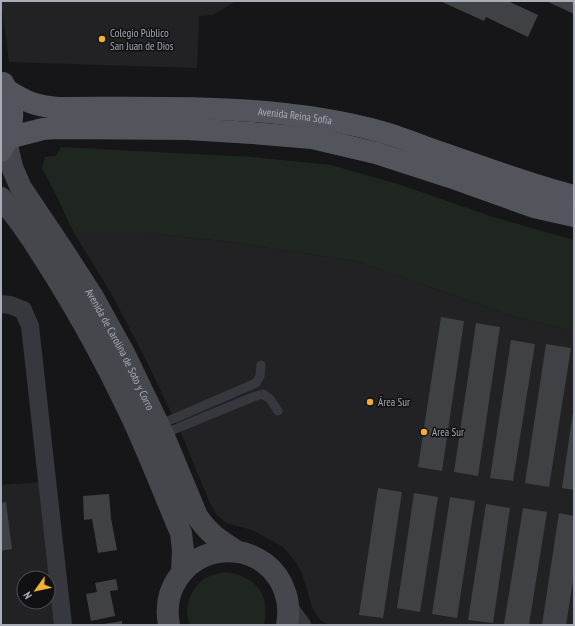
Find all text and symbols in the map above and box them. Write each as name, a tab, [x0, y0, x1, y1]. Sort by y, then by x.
place label: Colegio Público San Juan de Dios	[110, 26, 174, 53]
marker: Colegio Público San Juan de Dios	[97, 34, 107, 44]
street label: Avenida Reina Sofía	[257, 104, 333, 128]
street label: Avenida de Carolina de Soto y Corro	[82, 286, 158, 413]
place label: Área Sur	[378, 395, 410, 409]
marker: Área Sur	[365, 397, 375, 407]
place label: Area Sur	[432, 425, 464, 439]
marker: Area Sur	[419, 427, 429, 437]
north arrow	[16, 570, 56, 610]
text: N	[20, 589, 35, 602]

